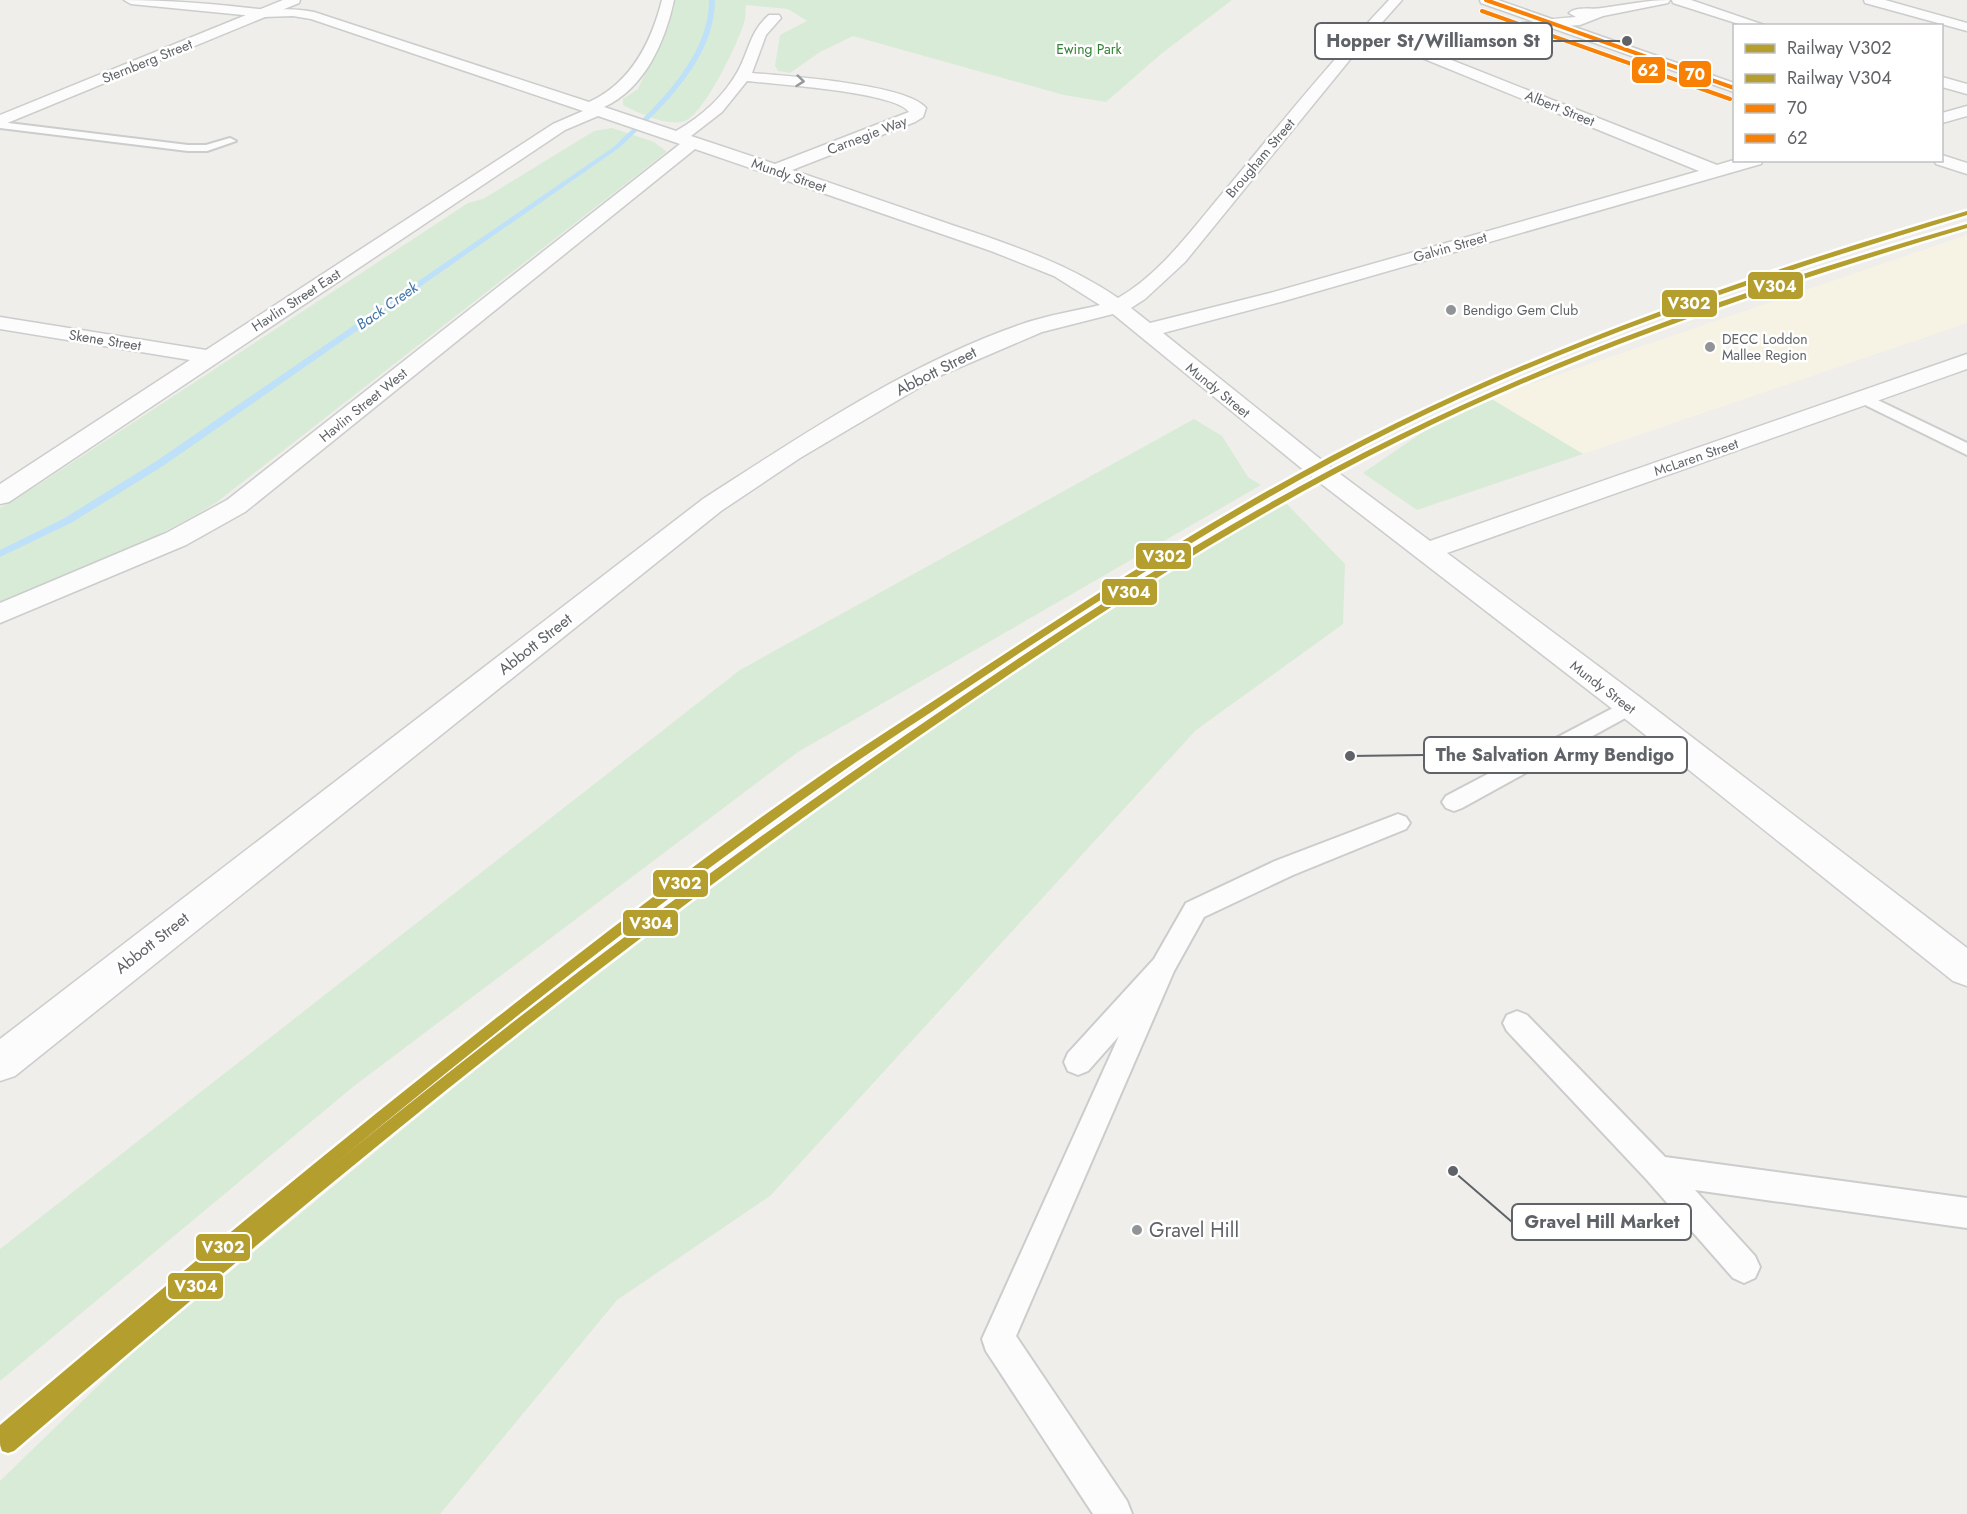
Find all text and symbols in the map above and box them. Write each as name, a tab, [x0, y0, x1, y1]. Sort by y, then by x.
callout: Hopper St/Williamson St	[1315, 23, 1552, 59]
legend	[1733, 24, 1943, 162]
text: Hopper St/Williamson St	[1326, 28, 1540, 54]
street label: Sternberg Street	[99, 34, 196, 88]
text: Railway V302	[1787, 35, 1891, 61]
park label: Ewing Park	[1056, 39, 1123, 59]
line badge: 62	[1631, 56, 1666, 84]
text: 62	[1637, 59, 1659, 82]
line badge: 70	[1678, 60, 1712, 88]
text: 70	[1685, 63, 1705, 86]
text: Railway V304	[1787, 65, 1892, 91]
one-way arrow	[796, 74, 805, 87]
street label: Albert Street	[1522, 85, 1598, 131]
text: 70	[1787, 95, 1807, 121]
street label: Carnegie Way	[824, 110, 911, 159]
street label: Brougham Street	[1221, 114, 1300, 202]
text: 62	[1787, 125, 1808, 151]
street label: Mundy Street	[749, 153, 830, 197]
street label: Galvin Street	[1411, 227, 1490, 267]
street label: Havlin Street East	[248, 263, 345, 336]
line badge: V304	[1747, 271, 1804, 300]
text: V304	[1752, 275, 1797, 298]
water label: Back Creek	[352, 276, 423, 335]
line badge: V302	[1661, 289, 1718, 318]
text: V302	[1667, 292, 1710, 315]
place label: Bendigo Gem Club	[1463, 300, 1578, 320]
marker: Bendigo Gem Club	[1444, 303, 1458, 317]
street label: Skene Street	[67, 324, 143, 356]
place label: DECC Loddon Mallee Region	[1722, 329, 1808, 365]
marker: DECC Loddon Mallee Region	[1703, 340, 1717, 354]
street label: Abbott Street	[891, 341, 981, 401]
street label: Mundy Street	[1181, 358, 1255, 423]
street label: Havlin Street West	[315, 363, 412, 447]
street label: McLaren Street	[1651, 433, 1741, 481]
line badge: V302	[1135, 542, 1192, 570]
text: V302	[1142, 545, 1185, 568]
line badge: V304	[1101, 578, 1158, 606]
text: V304	[1106, 581, 1151, 604]
street label: Abbott Street	[493, 608, 577, 680]
street label: Mundy Street	[1566, 656, 1641, 719]
callout: The Salvation Army Bendigo	[1424, 737, 1687, 773]
text: The Salvation Army Bendigo	[1436, 742, 1675, 768]
line badge: V302	[652, 869, 709, 898]
text: V302	[658, 872, 701, 895]
street label: Abbott Street	[110, 907, 194, 979]
line badge: V304	[622, 909, 679, 937]
text: V304	[628, 912, 673, 935]
callout: Gravel Hill Market	[1512, 1204, 1691, 1240]
text: Gravel Hill Market	[1525, 1209, 1680, 1235]
place label: Gravel Hill	[1149, 1216, 1239, 1245]
marker: Gravel Hill	[1130, 1223, 1144, 1237]
line badge: V302	[195, 1233, 251, 1262]
text: V302	[201, 1236, 244, 1259]
line badge: V304	[167, 1272, 224, 1300]
text: V304	[173, 1275, 218, 1298]

